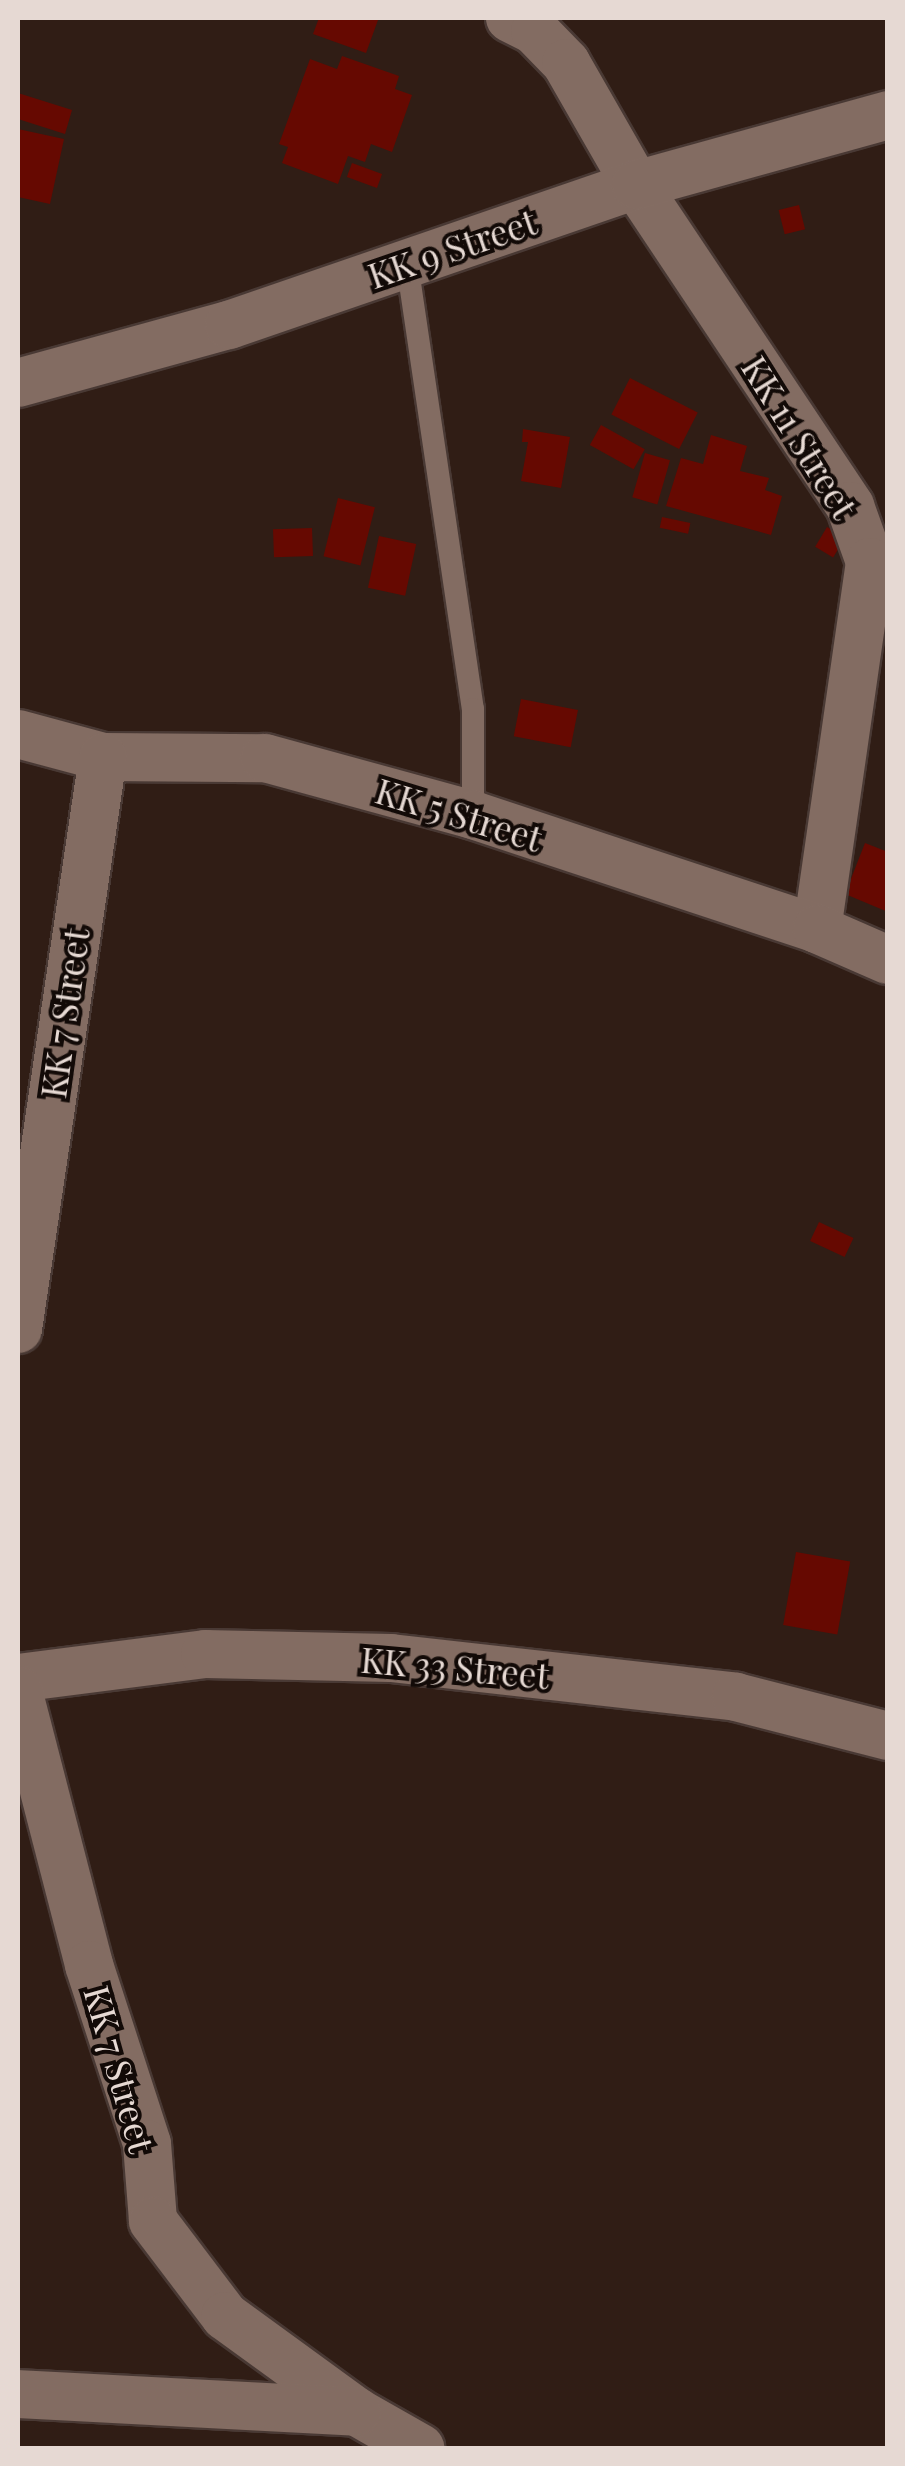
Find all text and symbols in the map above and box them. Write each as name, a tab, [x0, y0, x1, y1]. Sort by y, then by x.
street label: KK 9 Street	[362, 200, 542, 296]
street label: KK 11 Street	[734, 348, 866, 526]
street label: KK 5 Street	[371, 769, 547, 859]
street label: KK 7 Street	[31, 925, 97, 1101]
street label: KK 33 Street	[359, 1638, 551, 1696]
street label: KK 7 Street	[76, 1981, 164, 2157]

